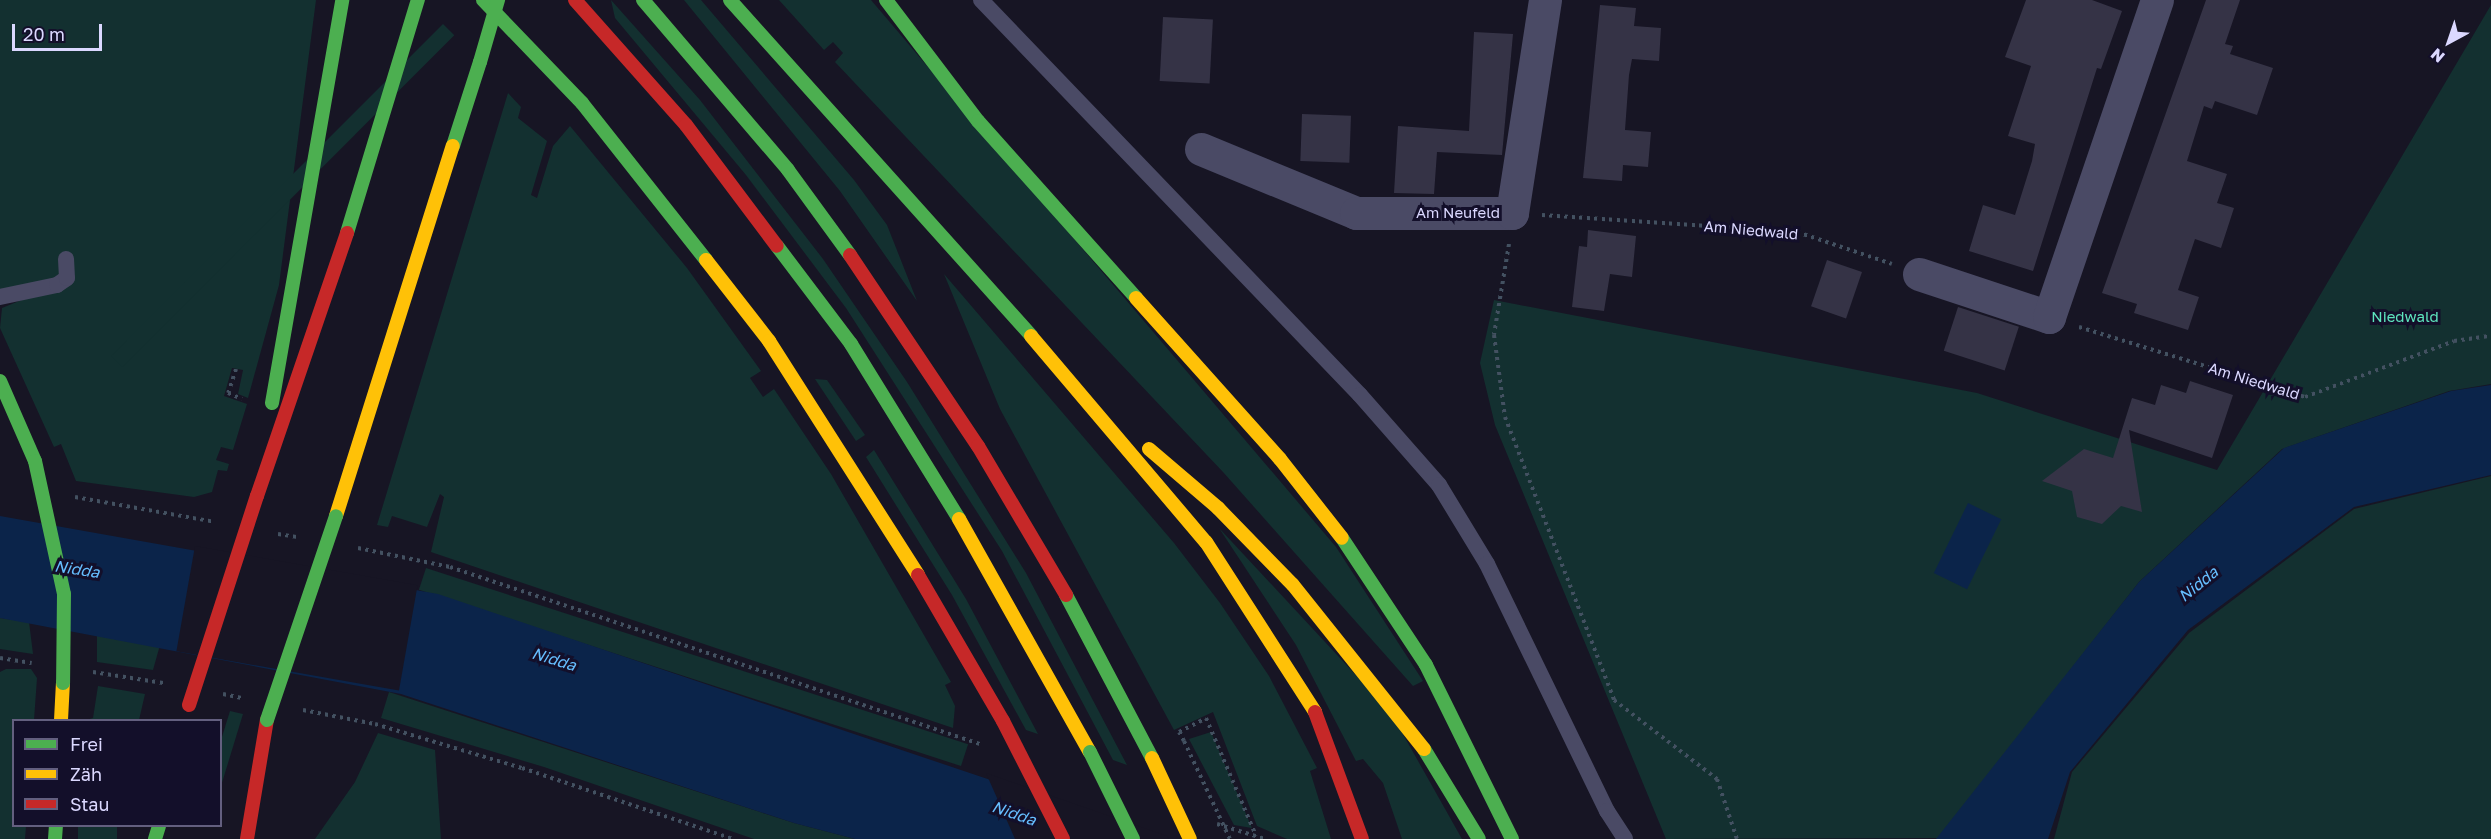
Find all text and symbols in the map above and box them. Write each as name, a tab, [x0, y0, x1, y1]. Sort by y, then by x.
scale bar	[15, 12, 105, 50]
north arrow	[2419, 12, 2479, 72]
text: 20 m	[23, 23, 65, 45]
text: N	[2426, 44, 2449, 67]
street label: Am Neufeld	[1416, 204, 1500, 222]
street label: Am Niedwald	[1703, 217, 1799, 243]
park label: Niedwald	[2371, 308, 2439, 326]
street label: Am Niedwald	[2206, 359, 2302, 403]
water label: Nidda	[53, 556, 101, 582]
water label: Nidda	[2174, 562, 2222, 606]
water label: Nidda	[530, 643, 578, 675]
legend	[12, 719, 222, 827]
text: Frei	[70, 733, 103, 755]
text: Zäh	[70, 763, 102, 785]
text: Stau	[70, 793, 109, 815]
water label: Nidda	[990, 797, 1038, 829]

